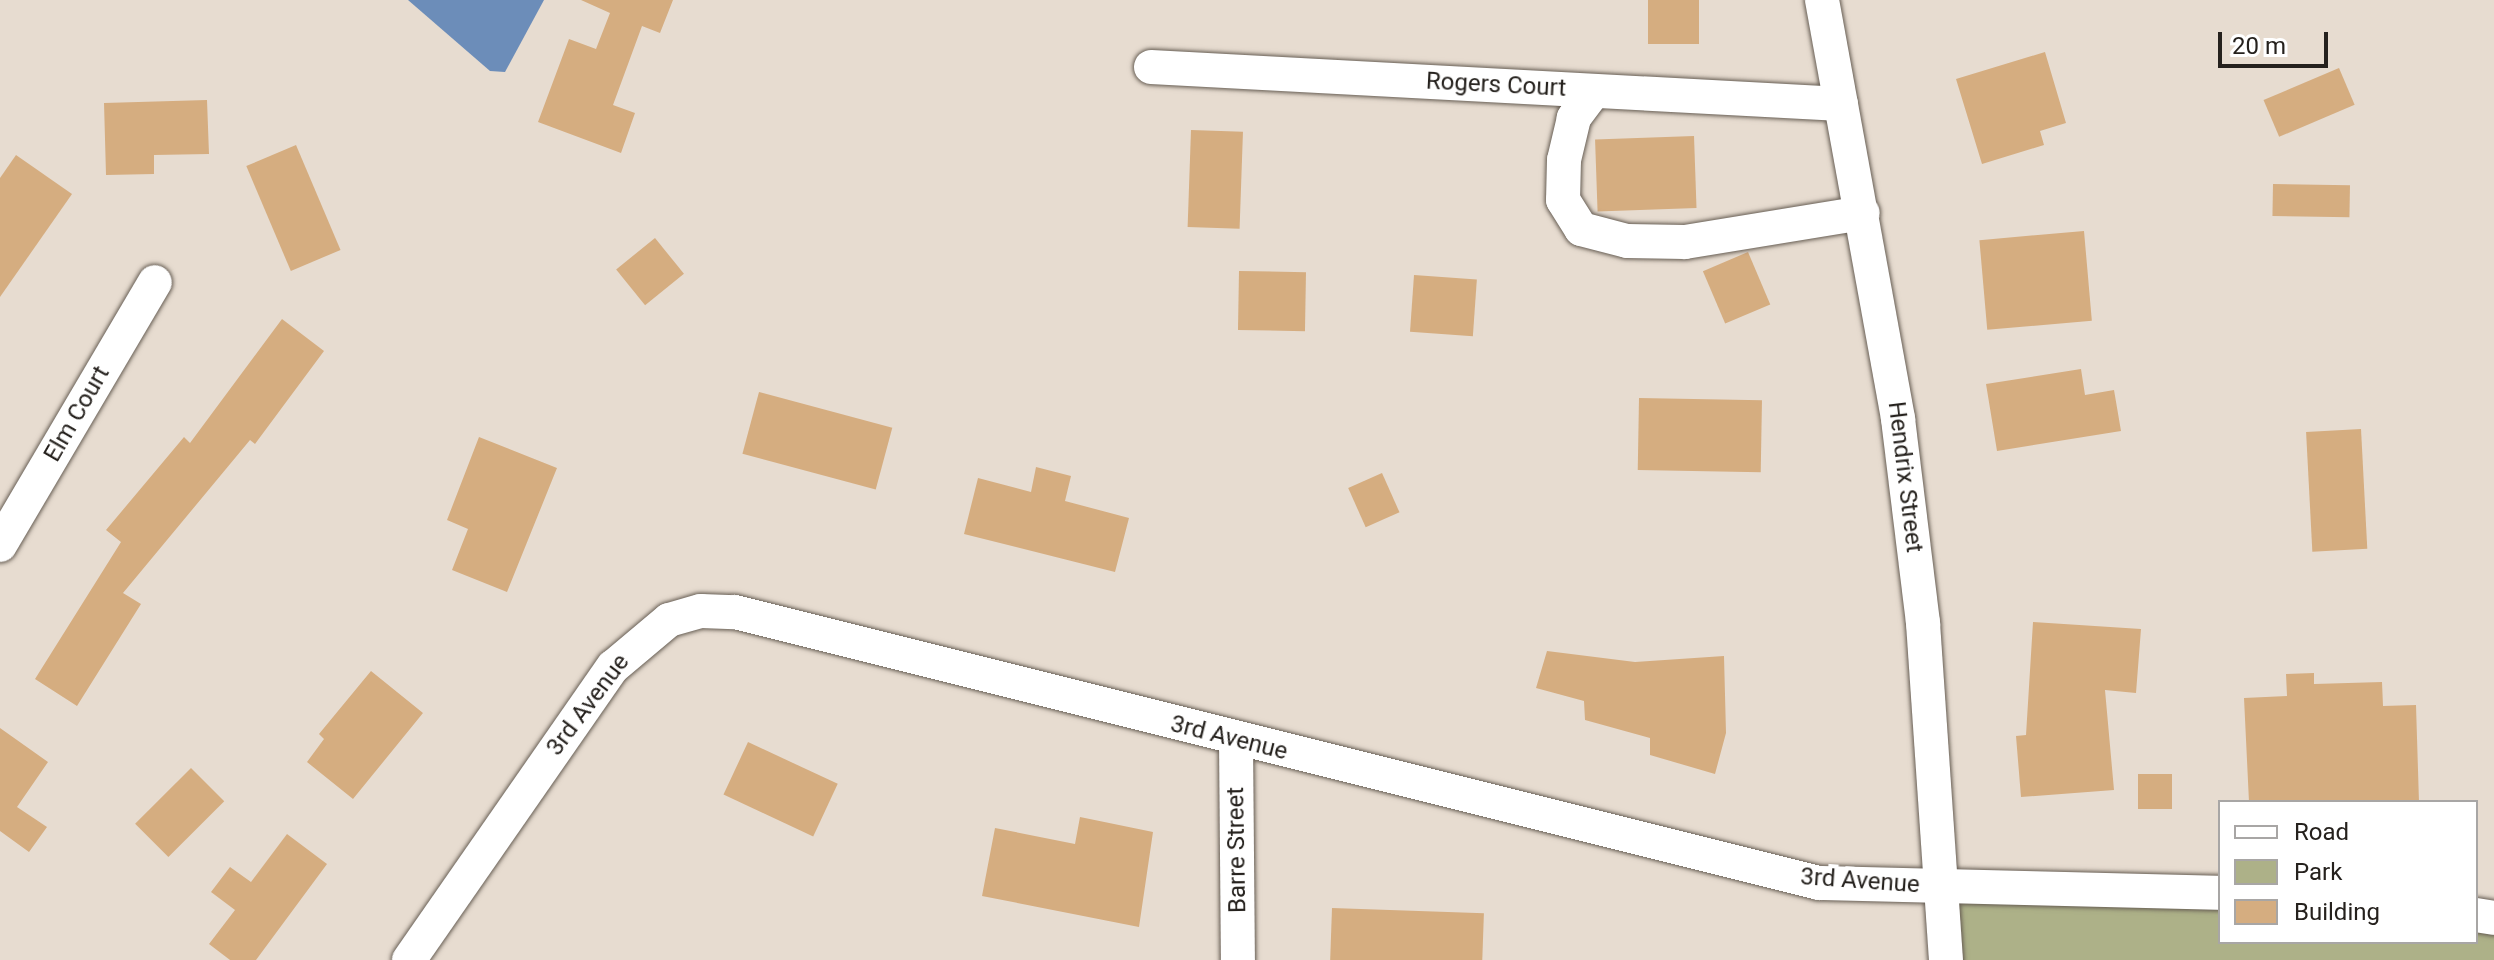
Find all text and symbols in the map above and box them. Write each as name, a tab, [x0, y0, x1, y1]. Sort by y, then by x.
scale bar	[2222, 16, 2332, 66]
text: 20 m	[2232, 32, 2286, 60]
street label: Rogers Court	[1425, 67, 1567, 103]
street label: Elm Court	[38, 361, 116, 467]
street label: Hendrix Street	[1881, 400, 1929, 554]
street label: 3rd Avenue	[541, 649, 635, 761]
street label: 3rd Avenue	[1168, 710, 1290, 766]
street label: Barre Street	[1222, 787, 1252, 913]
legend	[2218, 800, 2478, 944]
text: Road	[2294, 818, 2349, 846]
text: Park	[2294, 858, 2342, 886]
street label: 3rd Avenue	[1799, 862, 1921, 900]
text: Building	[2294, 898, 2380, 926]

